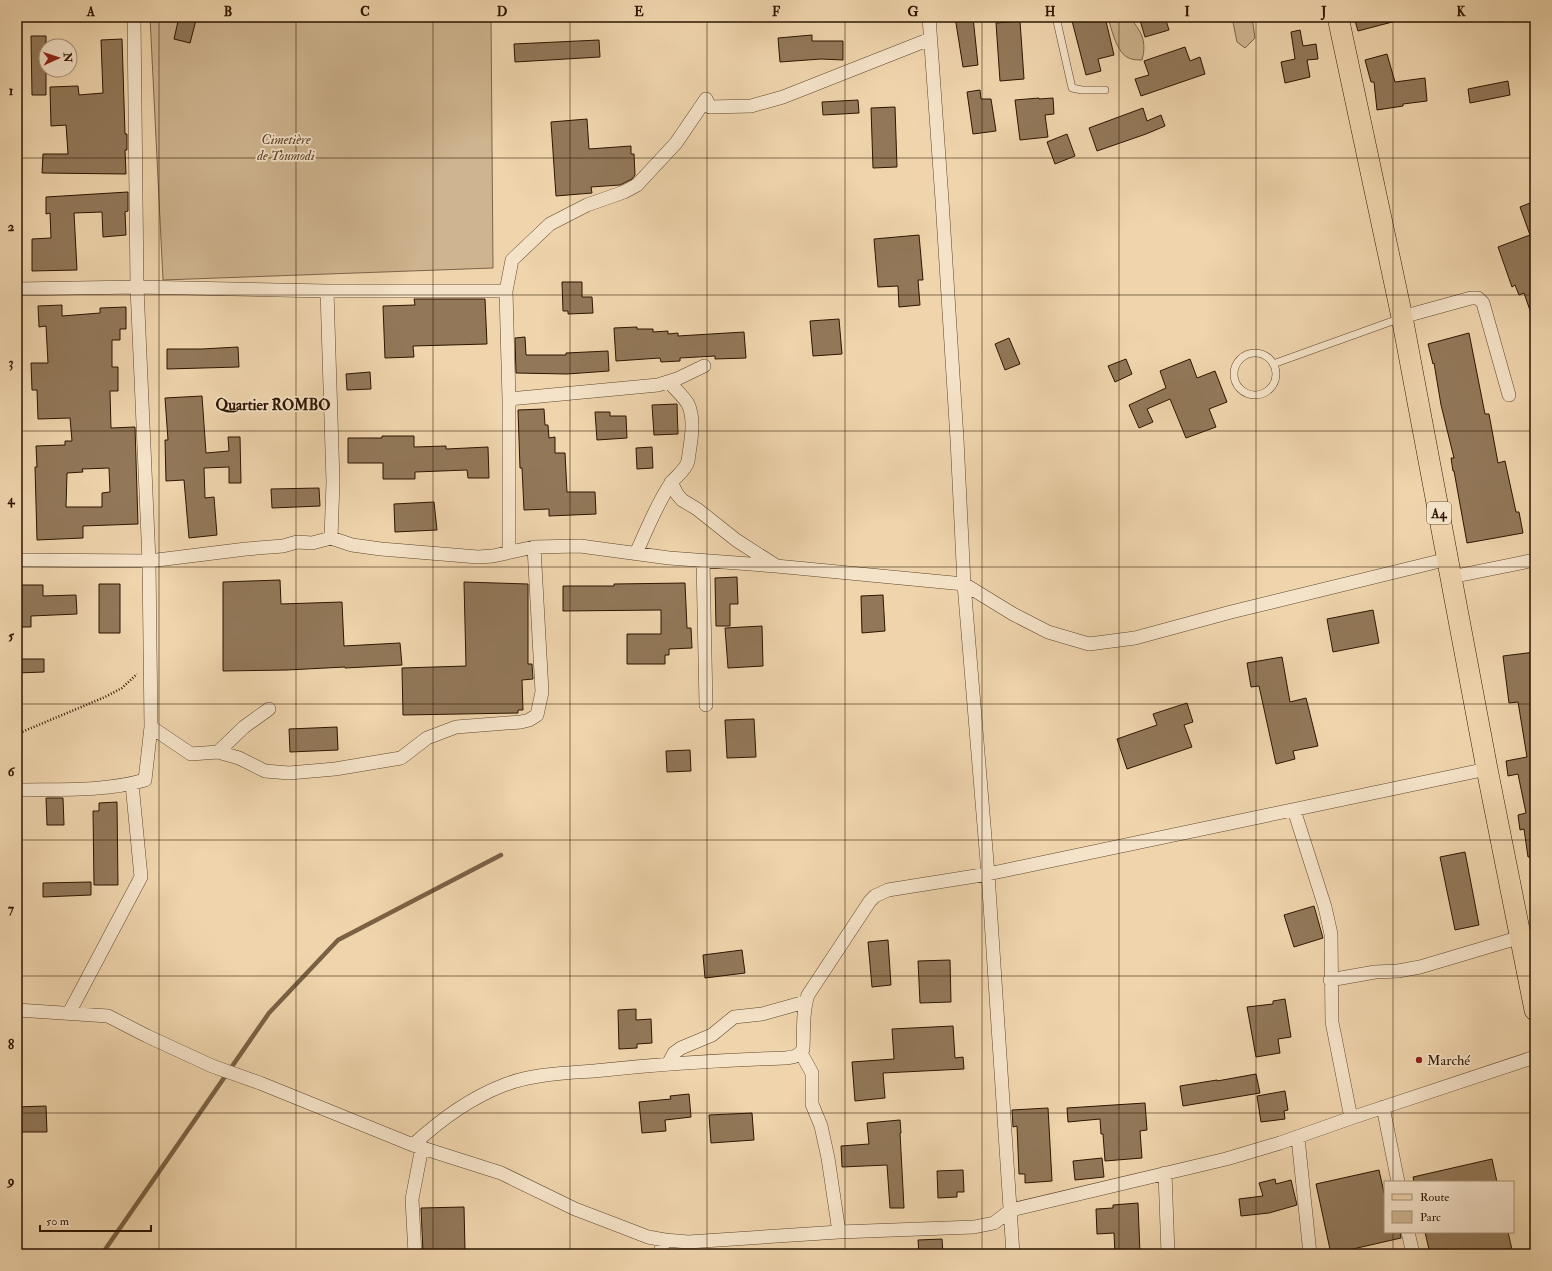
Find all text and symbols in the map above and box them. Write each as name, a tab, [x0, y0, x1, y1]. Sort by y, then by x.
text: A	[86, 4, 96, 20]
text: B	[224, 4, 232, 20]
text: C	[360, 4, 370, 20]
text: D	[497, 4, 508, 20]
text: E	[634, 4, 644, 20]
text: F	[772, 4, 781, 20]
text: G	[908, 4, 919, 20]
text: H	[1045, 4, 1056, 20]
text: I	[1184, 4, 1190, 20]
text: J	[1320, 4, 1327, 21]
text: K	[1456, 4, 1466, 20]
north arrow	[38, 38, 78, 78]
text: N	[61, 51, 74, 64]
text: 1	[9, 83, 14, 99]
park label: Cimetière de Toumodi	[256, 131, 315, 164]
text: 2	[8, 219, 15, 235]
text: 3	[9, 355, 14, 371]
district label: Quartier ROMBO	[216, 396, 331, 415]
text: 4	[6, 492, 15, 508]
road number: A4	[1427, 502, 1451, 524]
text: 5	[8, 628, 14, 644]
text: 6	[8, 764, 16, 780]
text: 7	[8, 901, 15, 917]
text: 8	[8, 1037, 14, 1053]
place label: Marché	[1427, 1052, 1470, 1069]
marker: Marché	[1414, 1055, 1424, 1065]
text: 9	[6, 1173, 15, 1189]
legend	[1384, 1181, 1514, 1233]
text: Route	[1420, 1190, 1449, 1205]
scale bar	[40, 1207, 151, 1233]
text: Parc	[1420, 1210, 1441, 1225]
text: 50 m	[46, 1214, 70, 1229]

